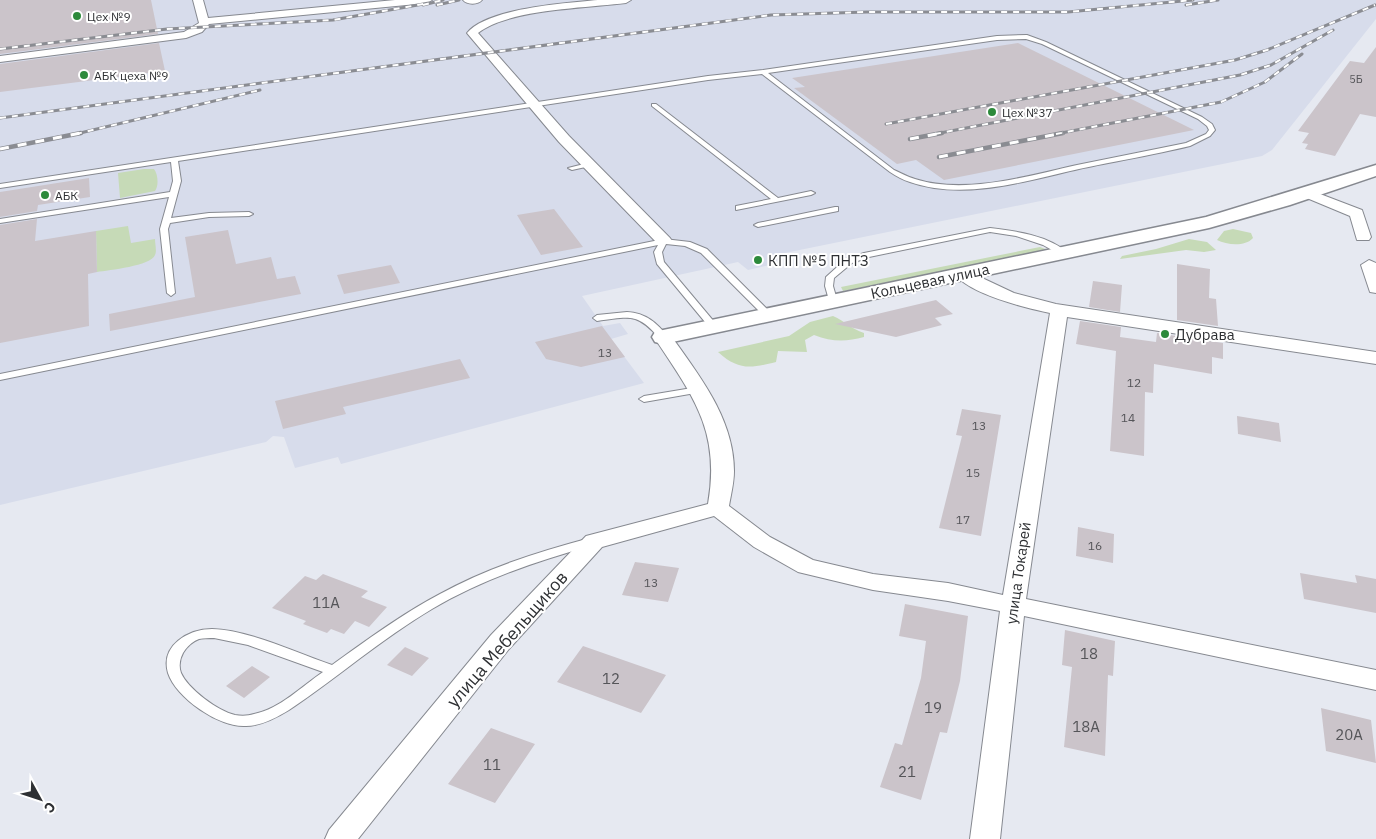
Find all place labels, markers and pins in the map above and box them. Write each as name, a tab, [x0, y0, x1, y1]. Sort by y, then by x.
place label: Цех №9	[87, 9, 131, 24]
marker: Цех №9	[71, 10, 83, 22]
place label: АБК цеха №9	[94, 68, 169, 83]
marker: АБК цеха №9	[78, 69, 90, 81]
place label: Цех №37	[1002, 105, 1053, 120]
marker: Цех №37	[986, 106, 998, 118]
place label: АБК	[55, 188, 78, 203]
marker: АБК	[39, 189, 51, 201]
place label: КПП №5 ПНТЗ	[768, 251, 869, 270]
marker: КПП №5 ПНТЗ	[752, 254, 764, 266]
place label: Дубрава	[1175, 325, 1235, 344]
marker: Дубрава	[1159, 328, 1171, 340]

